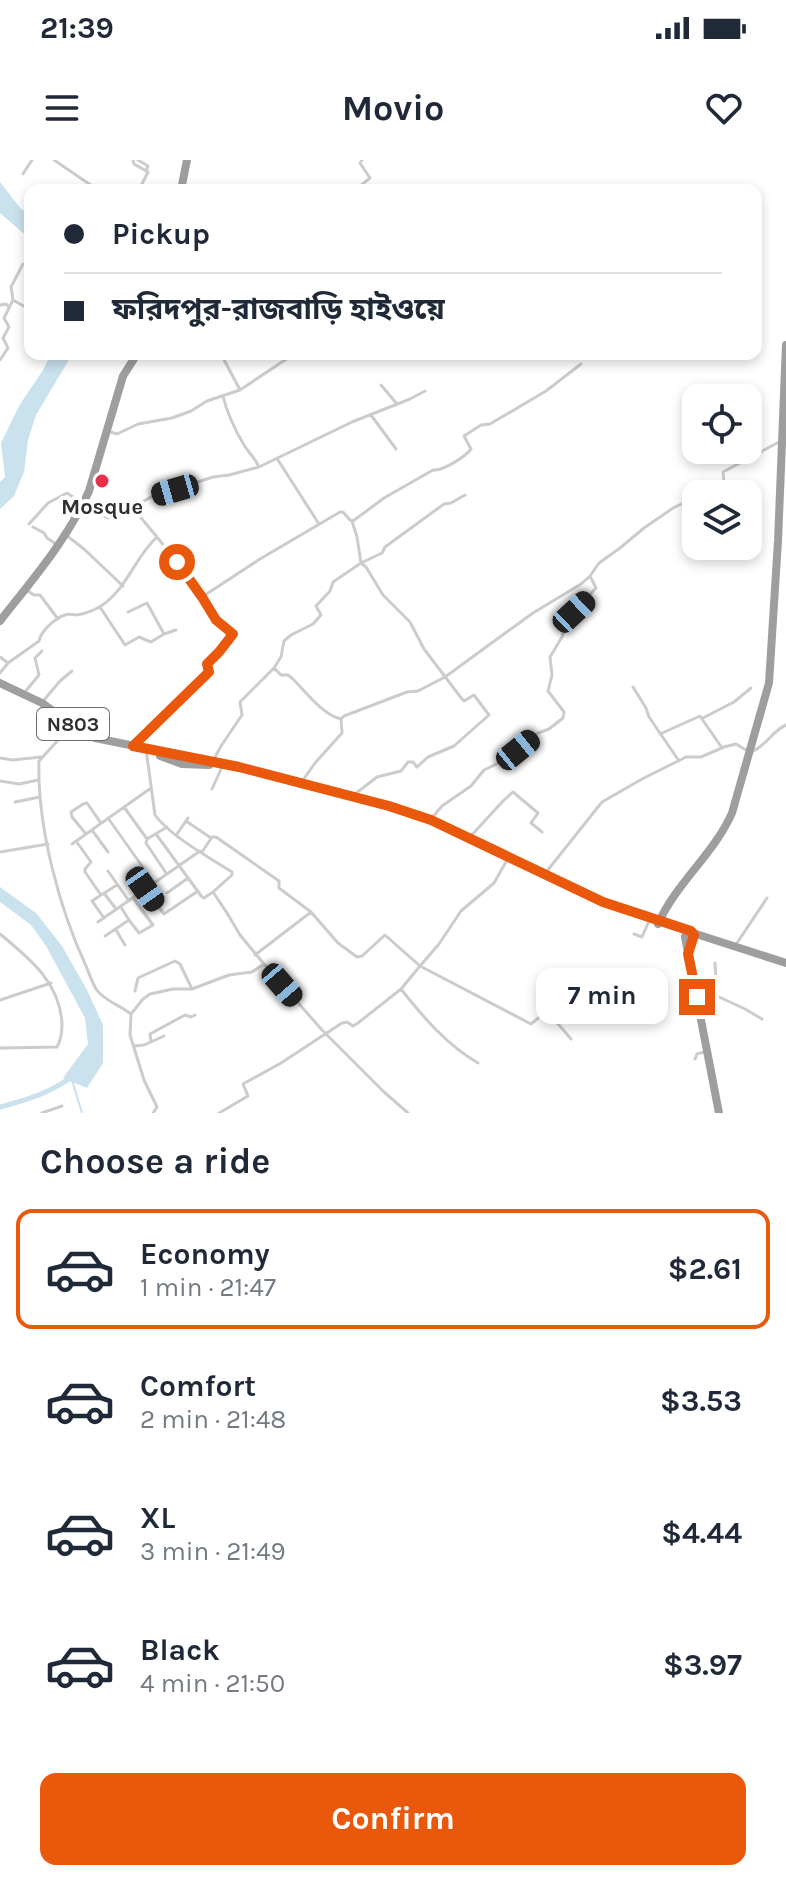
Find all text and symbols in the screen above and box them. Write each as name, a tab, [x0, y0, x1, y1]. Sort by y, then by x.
text: 21:39	[40, 10, 114, 46]
icon: menu	[40, 86, 84, 130]
icon: heart	[702, 86, 746, 130]
text: Movio	[342, 87, 444, 129]
text: Pickup	[112, 216, 210, 252]
text: ফরিদপুর-রাজবাড়ি হাইওয়ে	[112, 291, 445, 327]
map controls	[682, 384, 762, 560]
button: locate	[682, 384, 762, 464]
marker: Mosque	[93, 472, 111, 490]
car	[149, 472, 201, 508]
button: layers	[682, 480, 762, 560]
place label: Mosque	[61, 494, 143, 520]
route start	[159, 544, 195, 580]
car	[548, 587, 600, 637]
road number: N803	[37, 708, 109, 740]
car	[492, 726, 544, 774]
car	[121, 862, 169, 916]
car	[257, 959, 307, 1011]
callout: 7 min	[537, 969, 669, 1025]
route end	[679, 979, 715, 1015]
text: 7 min	[568, 980, 636, 1011]
text: Choose a ride	[40, 1140, 270, 1182]
icon: car	[44, 1233, 116, 1305]
text: Economy	[140, 1236, 270, 1272]
text: $2.61	[668, 1251, 742, 1287]
text: 1 min · 21:47	[140, 1272, 276, 1303]
icon: car	[44, 1365, 116, 1437]
text: Comfort	[140, 1368, 256, 1404]
text: $3.53	[660, 1383, 742, 1419]
text: 2 min · 21:48	[140, 1404, 286, 1435]
icon: car	[44, 1497, 116, 1569]
text: XL	[140, 1500, 175, 1536]
text: $4.44	[661, 1515, 742, 1551]
text: 3 min · 21:49	[140, 1536, 286, 1567]
icon: car	[44, 1629, 116, 1701]
text: Black	[140, 1632, 220, 1668]
text: $3.97	[663, 1647, 742, 1683]
text: 4 min · 21:50	[140, 1668, 285, 1699]
button: Confirm	[40, 1773, 746, 1865]

